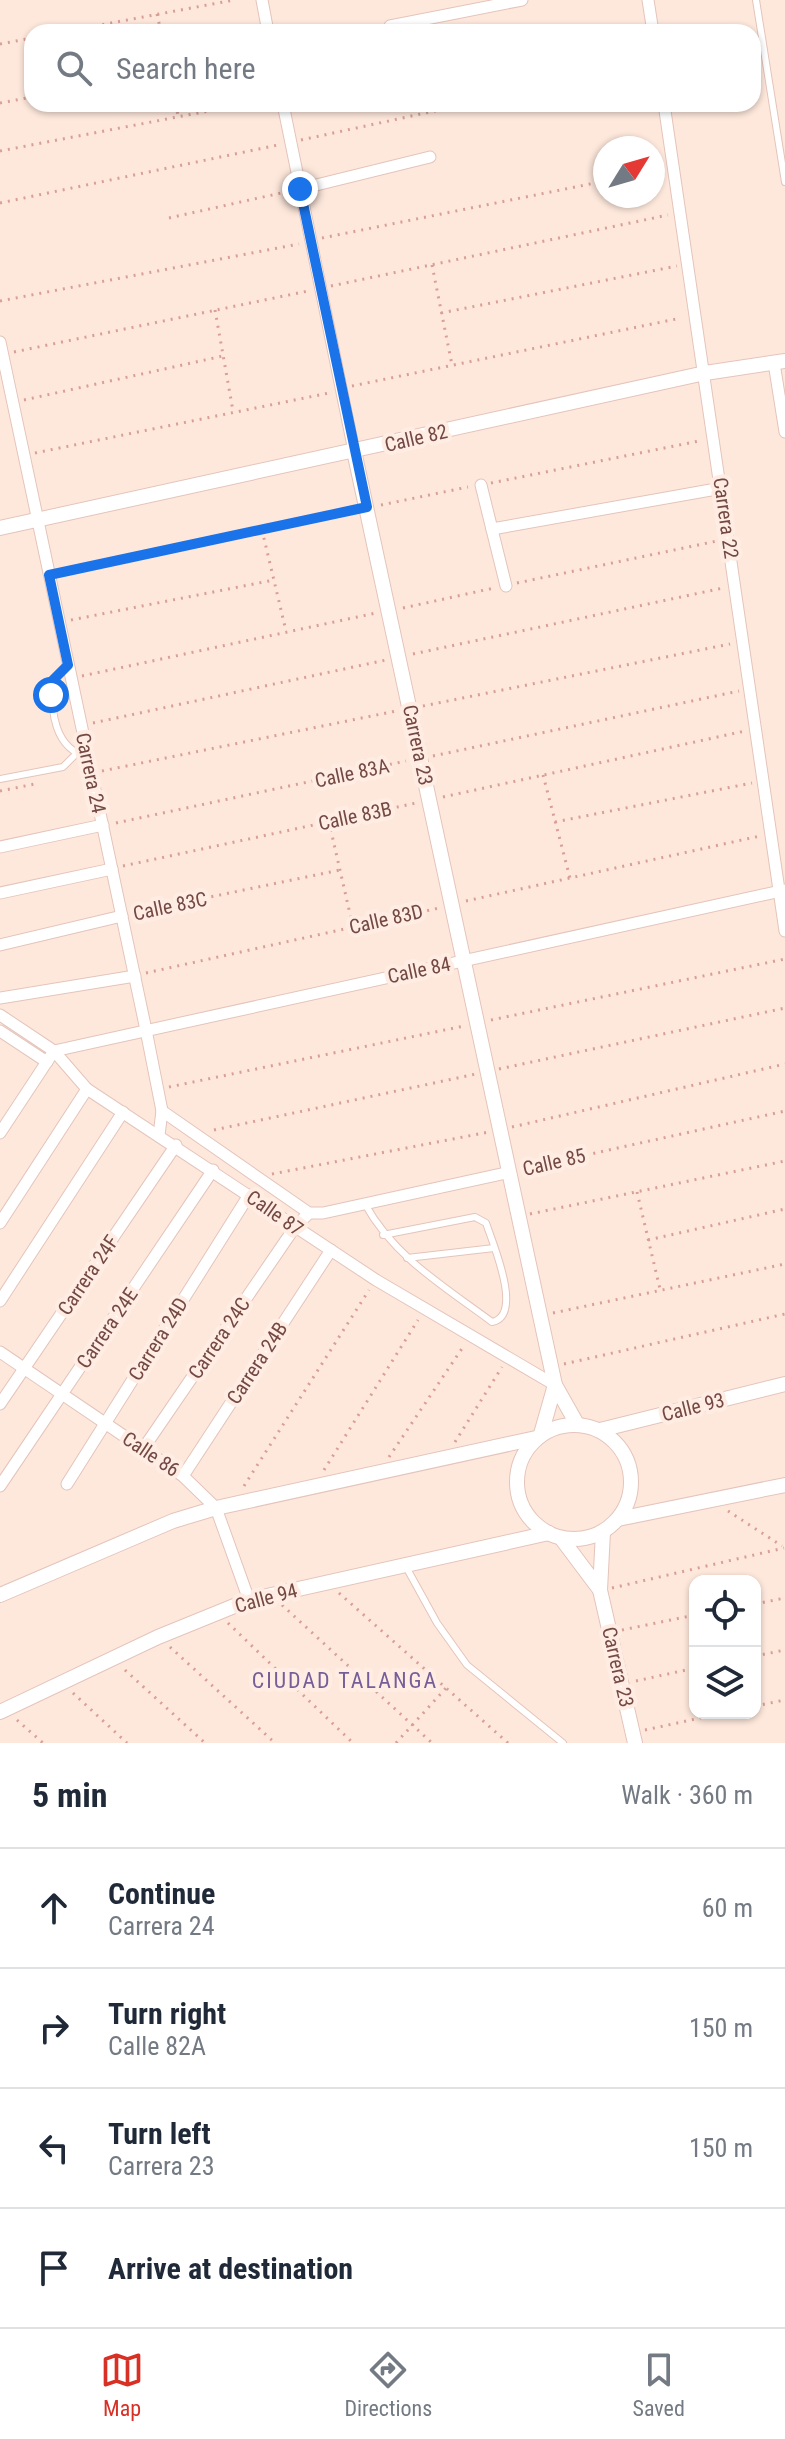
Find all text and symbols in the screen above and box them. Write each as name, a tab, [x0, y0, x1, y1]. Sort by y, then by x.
search box	[24, 24, 761, 112]
icon: search	[52, 46, 96, 90]
text: Search here	[116, 51, 256, 86]
north arrow	[593, 136, 665, 208]
route end	[282, 171, 318, 207]
street label: Calle 82	[382, 419, 450, 457]
street label: Carrera 22	[708, 476, 744, 560]
route start	[33, 677, 69, 713]
street label: Carrera 23	[398, 702, 438, 788]
street label: Carrera 24	[71, 730, 111, 816]
street label: Calle 83A	[313, 753, 392, 793]
street label: Calle 83B	[316, 796, 394, 836]
street label: Calle 83C	[131, 886, 209, 926]
street label: Calle 83D	[347, 899, 425, 939]
street label: Calle 84	[385, 952, 453, 988]
street label: Calle 85	[520, 1143, 588, 1181]
street label: Calle 87	[242, 1185, 308, 1241]
street label: Carrera 24F	[52, 1230, 124, 1320]
street label: Carrera 24E	[71, 1283, 143, 1373]
street label: Carrera 24D	[123, 1293, 193, 1385]
street label: Carrera 24C	[183, 1293, 255, 1383]
street label: Carrera 24B	[222, 1318, 292, 1408]
street label: Calle 93	[659, 1388, 727, 1426]
street label: Calle 86	[118, 1426, 184, 1482]
map controls	[689, 1575, 761, 1719]
button: locate	[689, 1575, 761, 1647]
street label: Calle 94	[232, 1578, 300, 1618]
street label: Carrera 23	[597, 1624, 639, 1710]
button: layers	[689, 1647, 761, 1719]
district label: CIUDAD TALANGA	[252, 1668, 438, 1693]
text: 5 min	[32, 1775, 108, 1815]
text: Walk · 360 m	[621, 1780, 753, 1810]
text: Continue	[108, 1876, 215, 1911]
icon: ahead	[32, 1886, 76, 1930]
text: 60 m	[702, 1893, 753, 1923]
text: Carrera 24	[108, 1911, 215, 1941]
text: Turn right	[108, 1996, 226, 2031]
icon: right	[32, 2006, 76, 2050]
text: 150 m	[689, 2013, 753, 2043]
text: Calle 82A	[108, 2031, 206, 2061]
text: Turn left	[108, 2116, 211, 2151]
icon: left	[32, 2126, 76, 2170]
text: 150 m	[689, 2133, 753, 2163]
text: Carrera 23	[108, 2151, 215, 2181]
icon: arrive	[32, 2246, 76, 2290]
text: Arrive at destination	[108, 2251, 353, 2286]
tab: Map	[100, 2348, 144, 2421]
tab: Directions	[344, 2348, 432, 2421]
tab: Saved	[633, 2348, 685, 2421]

